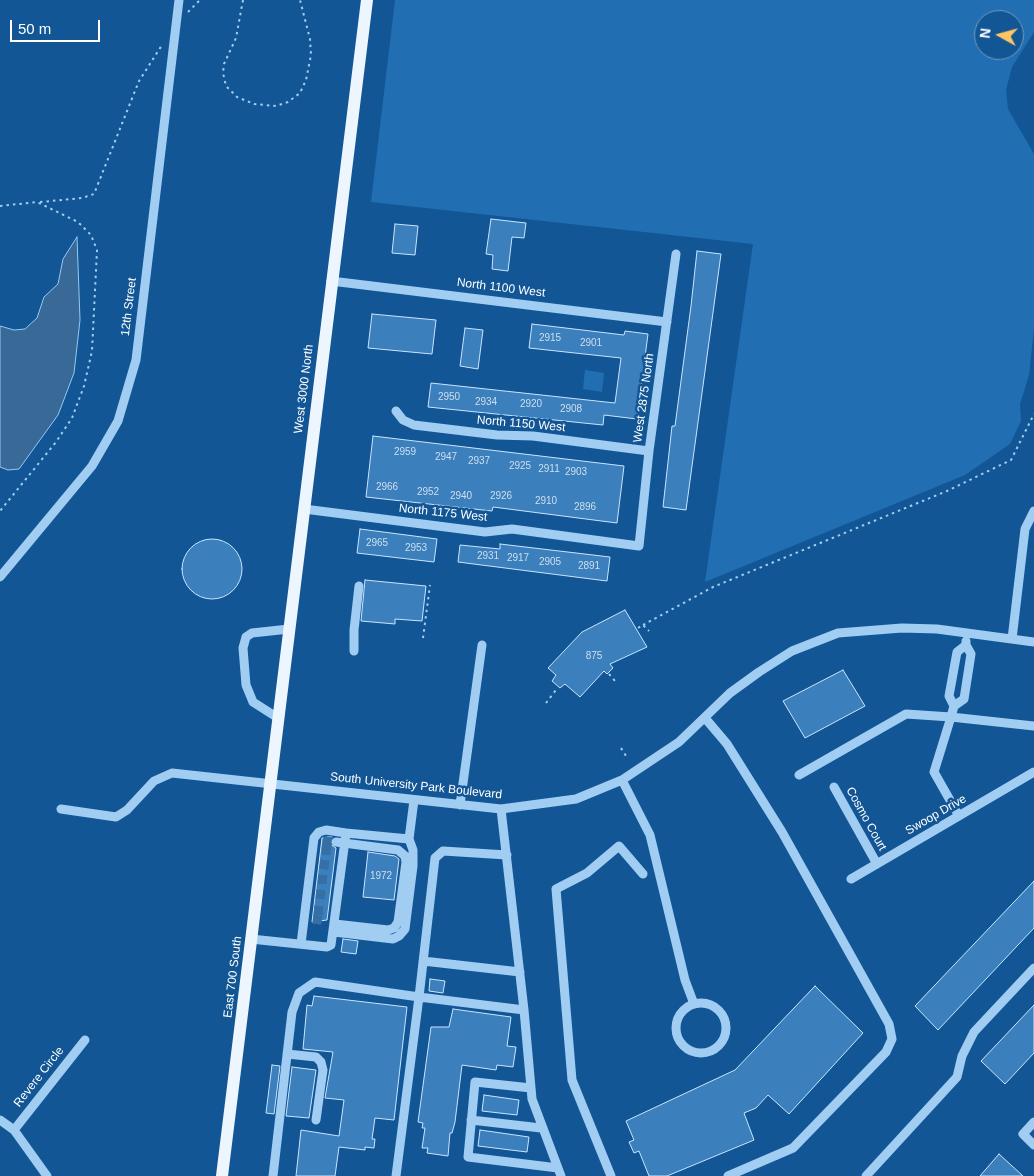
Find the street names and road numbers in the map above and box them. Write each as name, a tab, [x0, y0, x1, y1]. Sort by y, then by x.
street label: North 1100 West	[456, 275, 546, 301]
street label: 12th Street	[118, 277, 140, 337]
street label: West 3000 North	[291, 344, 317, 434]
street label: West 2875 North	[631, 353, 657, 443]
street label: North 1150 West	[476, 413, 566, 435]
street label: North 1175 West	[398, 501, 488, 525]
street label: South University Park Boulevard	[329, 770, 503, 802]
street label: Cosmo Court	[843, 785, 889, 853]
street label: Swoop Drive	[903, 792, 969, 838]
street label: East 700 South	[221, 935, 245, 1019]
street label: Revere Circle	[11, 1044, 67, 1110]

